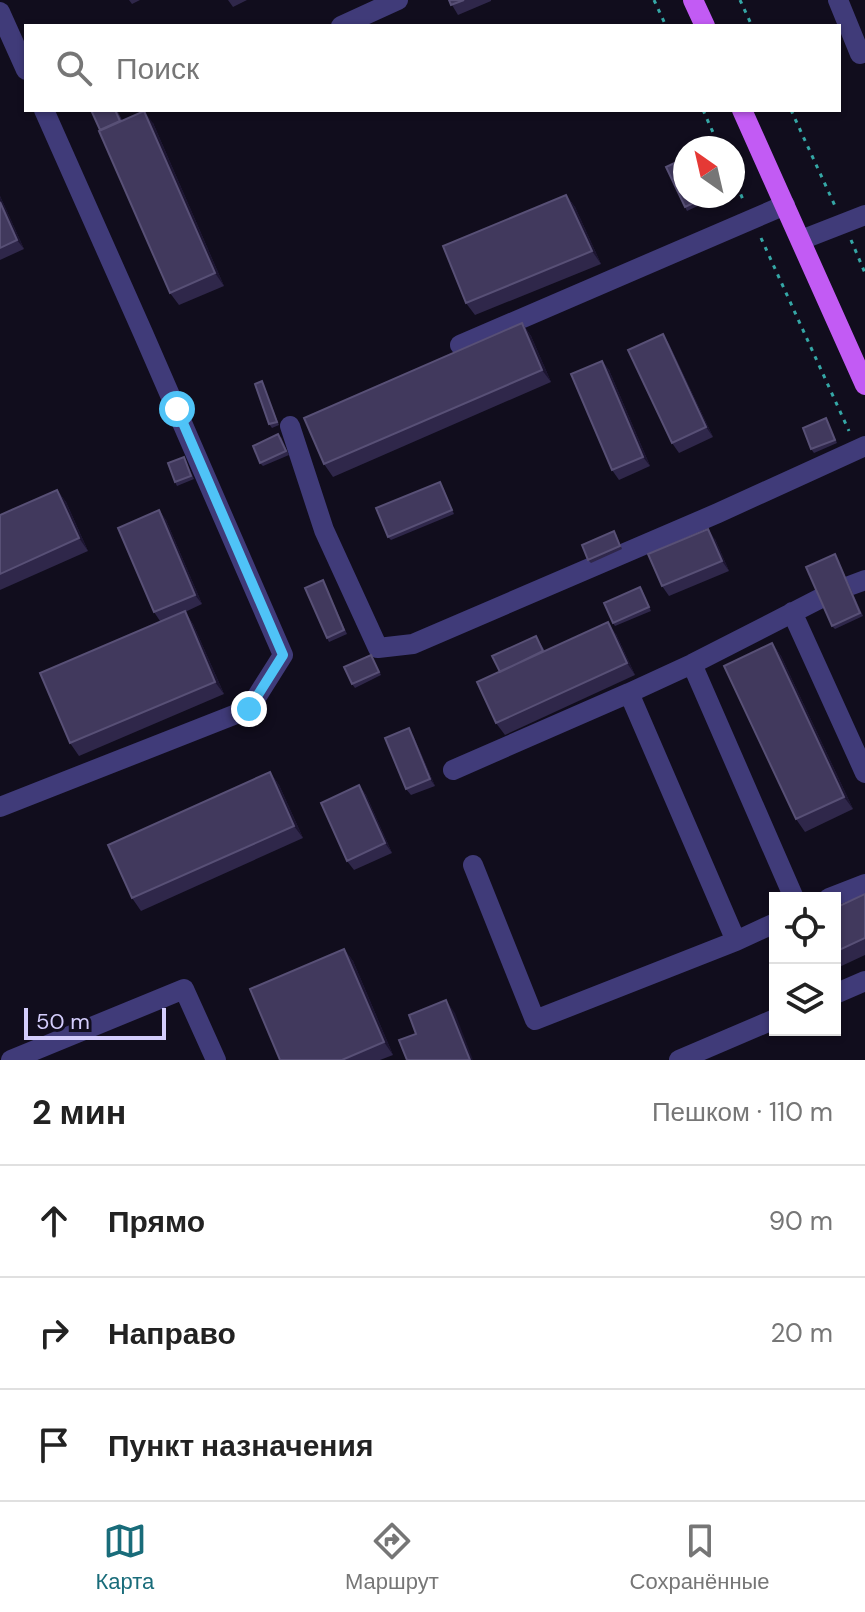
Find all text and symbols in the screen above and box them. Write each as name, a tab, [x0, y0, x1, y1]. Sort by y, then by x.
search box	[24, 24, 841, 112]
icon: search	[52, 46, 96, 90]
text: Поиск	[116, 49, 199, 88]
north arrow	[673, 136, 745, 208]
route start	[159, 391, 195, 427]
route end	[231, 691, 267, 727]
map controls	[769, 892, 841, 1036]
button: locate	[769, 892, 841, 964]
button: layers	[769, 964, 841, 1036]
scale bar	[24, 1004, 166, 1040]
text: 50 m	[36, 1007, 90, 1036]
text: 2 мин	[32, 1090, 126, 1135]
text: Пешком · 110 m	[652, 1095, 833, 1129]
icon: ahead	[32, 1199, 76, 1243]
text: Прямо	[108, 1202, 205, 1241]
text: 90 m	[769, 1204, 833, 1238]
icon: right	[32, 1311, 76, 1355]
text: Направо	[108, 1314, 236, 1353]
text: 20 m	[770, 1316, 833, 1350]
icon: arrive	[32, 1423, 76, 1467]
text: Пункт назначения	[108, 1426, 373, 1465]
tab: Карта	[95, 1519, 154, 1596]
tab: Маршрут	[345, 1519, 439, 1596]
tab: Сохранённые	[630, 1519, 770, 1596]

